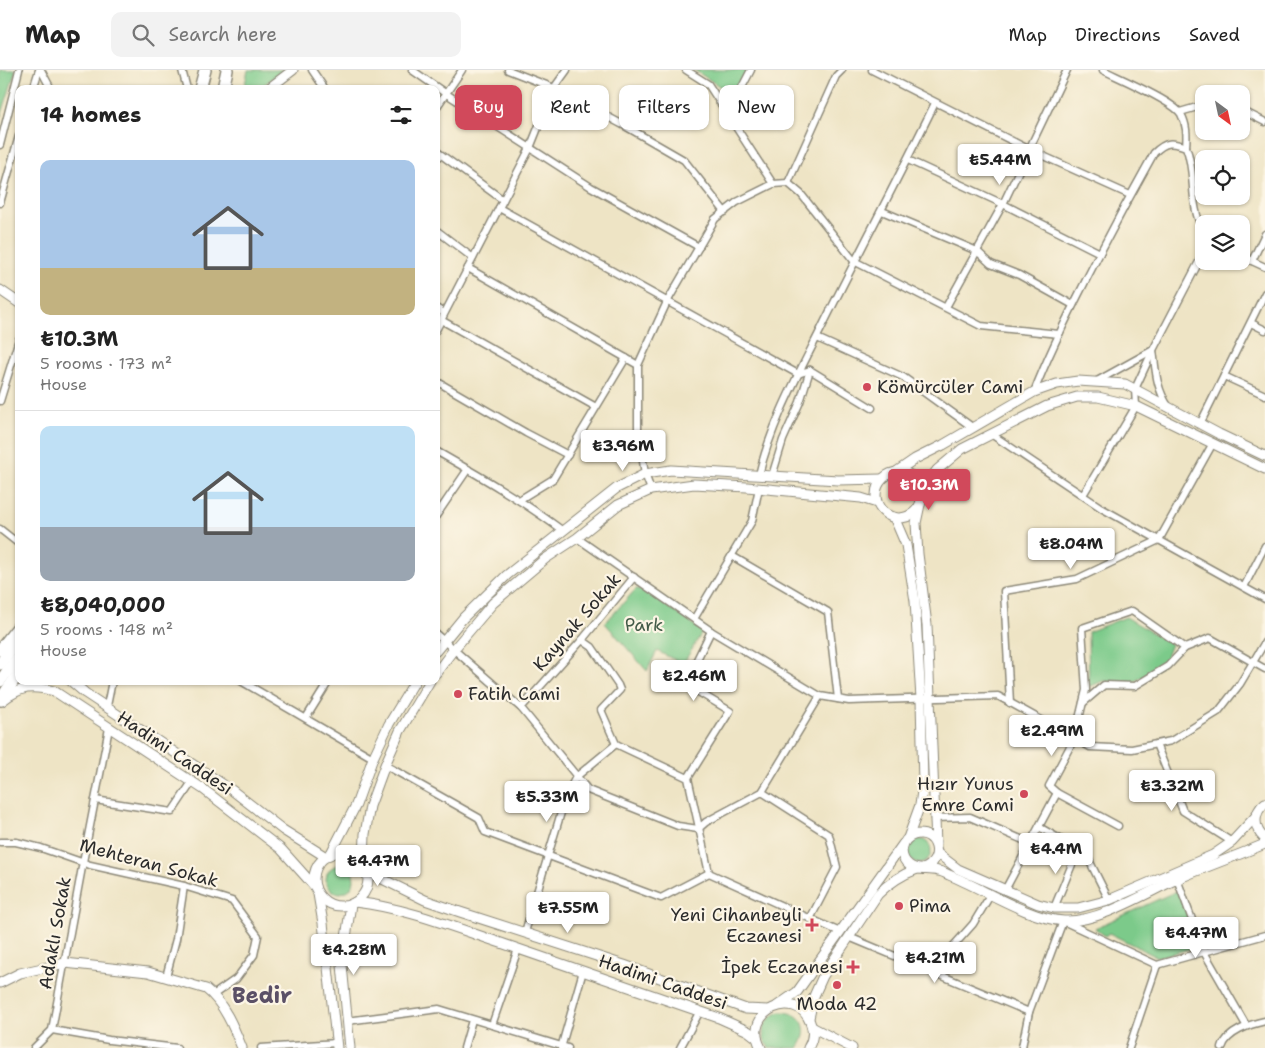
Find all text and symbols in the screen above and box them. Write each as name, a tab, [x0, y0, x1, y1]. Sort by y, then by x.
search box	[111, 12, 461, 57]
text: Map	[25, 19, 81, 51]
icon: search	[129, 21, 157, 49]
text: Search here	[169, 22, 277, 47]
text: Map	[1009, 23, 1047, 47]
text: Directions	[1075, 23, 1161, 47]
text: Saved	[1189, 23, 1240, 47]
chip: Buy	[455, 85, 522, 130]
chip: Rent	[532, 85, 609, 130]
chip: Filters	[619, 85, 709, 130]
chip: New	[719, 85, 794, 130]
north arrow	[1195, 85, 1250, 140]
map controls	[1195, 85, 1250, 270]
text: 14 homes	[40, 101, 141, 129]
icon: filters	[387, 101, 415, 129]
pin: ₺5.44M	[959, 144, 1041, 186]
text: ₺5.44M	[969, 149, 1031, 170]
button: locate	[1195, 150, 1250, 205]
icon: home	[183, 193, 273, 283]
button: layers	[1195, 215, 1250, 270]
text: ₺10.3M	[40, 325, 118, 353]
text: 5 rooms · 173 m²	[40, 353, 172, 374]
text: House	[40, 374, 87, 395]
place label: Kömürcüler Cami	[877, 375, 1023, 399]
marker: Kömürcüler Cami	[861, 381, 873, 393]
pin: ₺3.96M	[582, 430, 664, 472]
text: ₺3.96M	[592, 435, 654, 456]
icon: home	[183, 458, 273, 548]
pin: ₺10.3M	[888, 468, 970, 511]
text: ₺10.3M	[899, 474, 959, 495]
pin: ₺8.04M	[1030, 528, 1112, 570]
text: ₺8.04M	[1039, 533, 1103, 554]
street label: Kaynak Sokak	[528, 568, 626, 676]
text: ₺8,040,000	[40, 591, 165, 619]
park label: Park	[625, 613, 663, 637]
text: 5 rooms · 148 m²	[40, 619, 173, 640]
text: House	[40, 640, 87, 661]
pin: ₺2.46M	[653, 660, 735, 702]
text: ₺2.46M	[662, 665, 726, 686]
place label: Fatih Cami	[468, 682, 560, 706]
marker: Fatih Cami	[452, 688, 464, 700]
street label: Hadimi Caddesi	[112, 705, 238, 801]
pin: ₺2.49M	[1011, 714, 1093, 757]
text: ₺2.49M	[1020, 720, 1084, 741]
pin: ₺3.32M	[1131, 770, 1213, 812]
place label: Hızır Yunus Emre Cami	[917, 772, 1014, 817]
text: ₺3.32M	[1140, 775, 1204, 796]
pin: ₺5.33M	[506, 780, 588, 823]
text: ₺5.33M	[515, 786, 579, 807]
marker: Hızır Yunus Emre Cami	[1018, 788, 1030, 800]
pin: ₺4.4M	[1021, 832, 1091, 875]
street label: Mehteran Sokak	[77, 833, 221, 893]
text: ₺4.4M	[1030, 838, 1082, 859]
pin: ₺4.47M	[337, 844, 419, 887]
text: ₺4.47M	[347, 850, 409, 871]
street label: Adaklı Sokak	[33, 875, 77, 991]
pin: ₺7.55M	[527, 892, 609, 934]
place label: Pima	[909, 894, 951, 918]
text: ₺7.55M	[537, 897, 599, 918]
marker: Pima	[893, 900, 905, 912]
place label: Yeni Cihanbeyli Eczanesi	[671, 903, 802, 948]
pin: ₺4.47M	[1155, 916, 1237, 959]
marker: Yeni Cihanbeyli Eczanesi	[806, 919, 818, 931]
text: ₺4.47M	[1165, 922, 1227, 943]
pin: ₺4.28M	[313, 934, 395, 976]
text: ₺4.28M	[322, 939, 386, 960]
pin: ₺4.21M	[894, 942, 976, 984]
text: ₺4.21M	[905, 947, 965, 968]
street label: Hadimi Caddesi	[595, 949, 731, 1015]
place label: İpek Eczanesi	[721, 955, 843, 979]
marker: İpek Eczanesi	[847, 961, 859, 973]
marker: Moda 42	[831, 979, 843, 991]
district label: Bedir	[232, 981, 292, 1010]
place label: Moda 42	[797, 992, 877, 1016]

